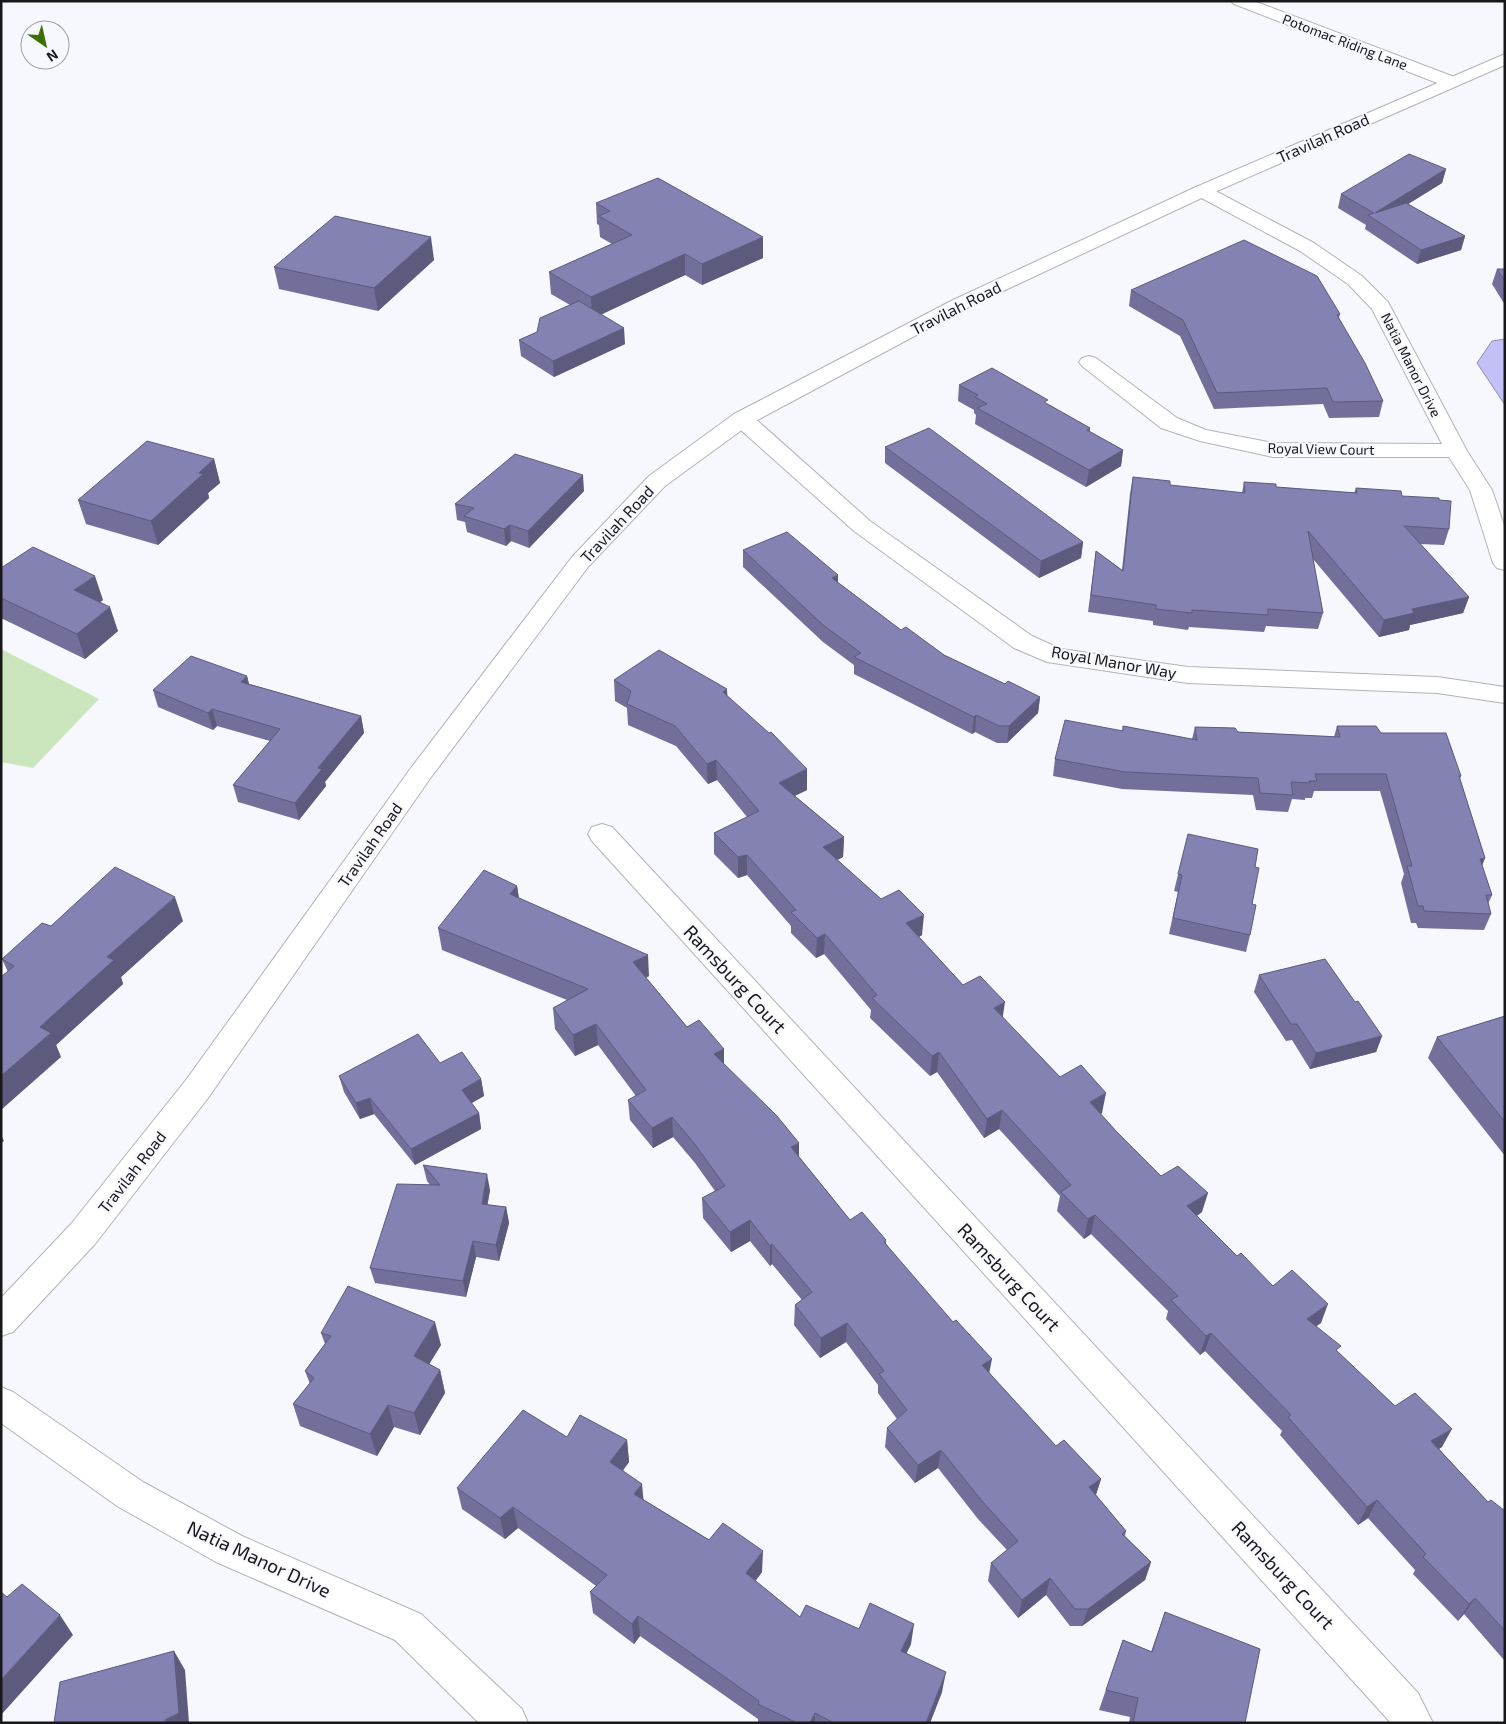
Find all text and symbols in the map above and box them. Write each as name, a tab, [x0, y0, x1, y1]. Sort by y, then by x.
street label: Potomac Riding Lane	[1280, 10, 1410, 73]
north arrow	[20, 20, 70, 70]
text: N	[44, 46, 61, 66]
street label: Travilah Road	[1274, 109, 1372, 166]
street label: Travilah Road	[907, 277, 1004, 338]
street label: Natia Manor Drive	[1378, 310, 1445, 420]
street label: Royal View Court	[1267, 439, 1375, 458]
street label: Travilah Road	[576, 481, 657, 566]
street label: Royal Manor Way	[1050, 641, 1179, 682]
street label: Travilah Road	[333, 799, 406, 891]
street label: Ramsburg Court	[679, 920, 791, 1038]
street label: Travilah Road	[94, 1127, 169, 1216]
street label: Ramsburg Court	[953, 1218, 1065, 1336]
street label: Natia Manor Drive	[184, 1515, 335, 1602]
street label: Ramsburg Court	[1227, 1516, 1339, 1634]

